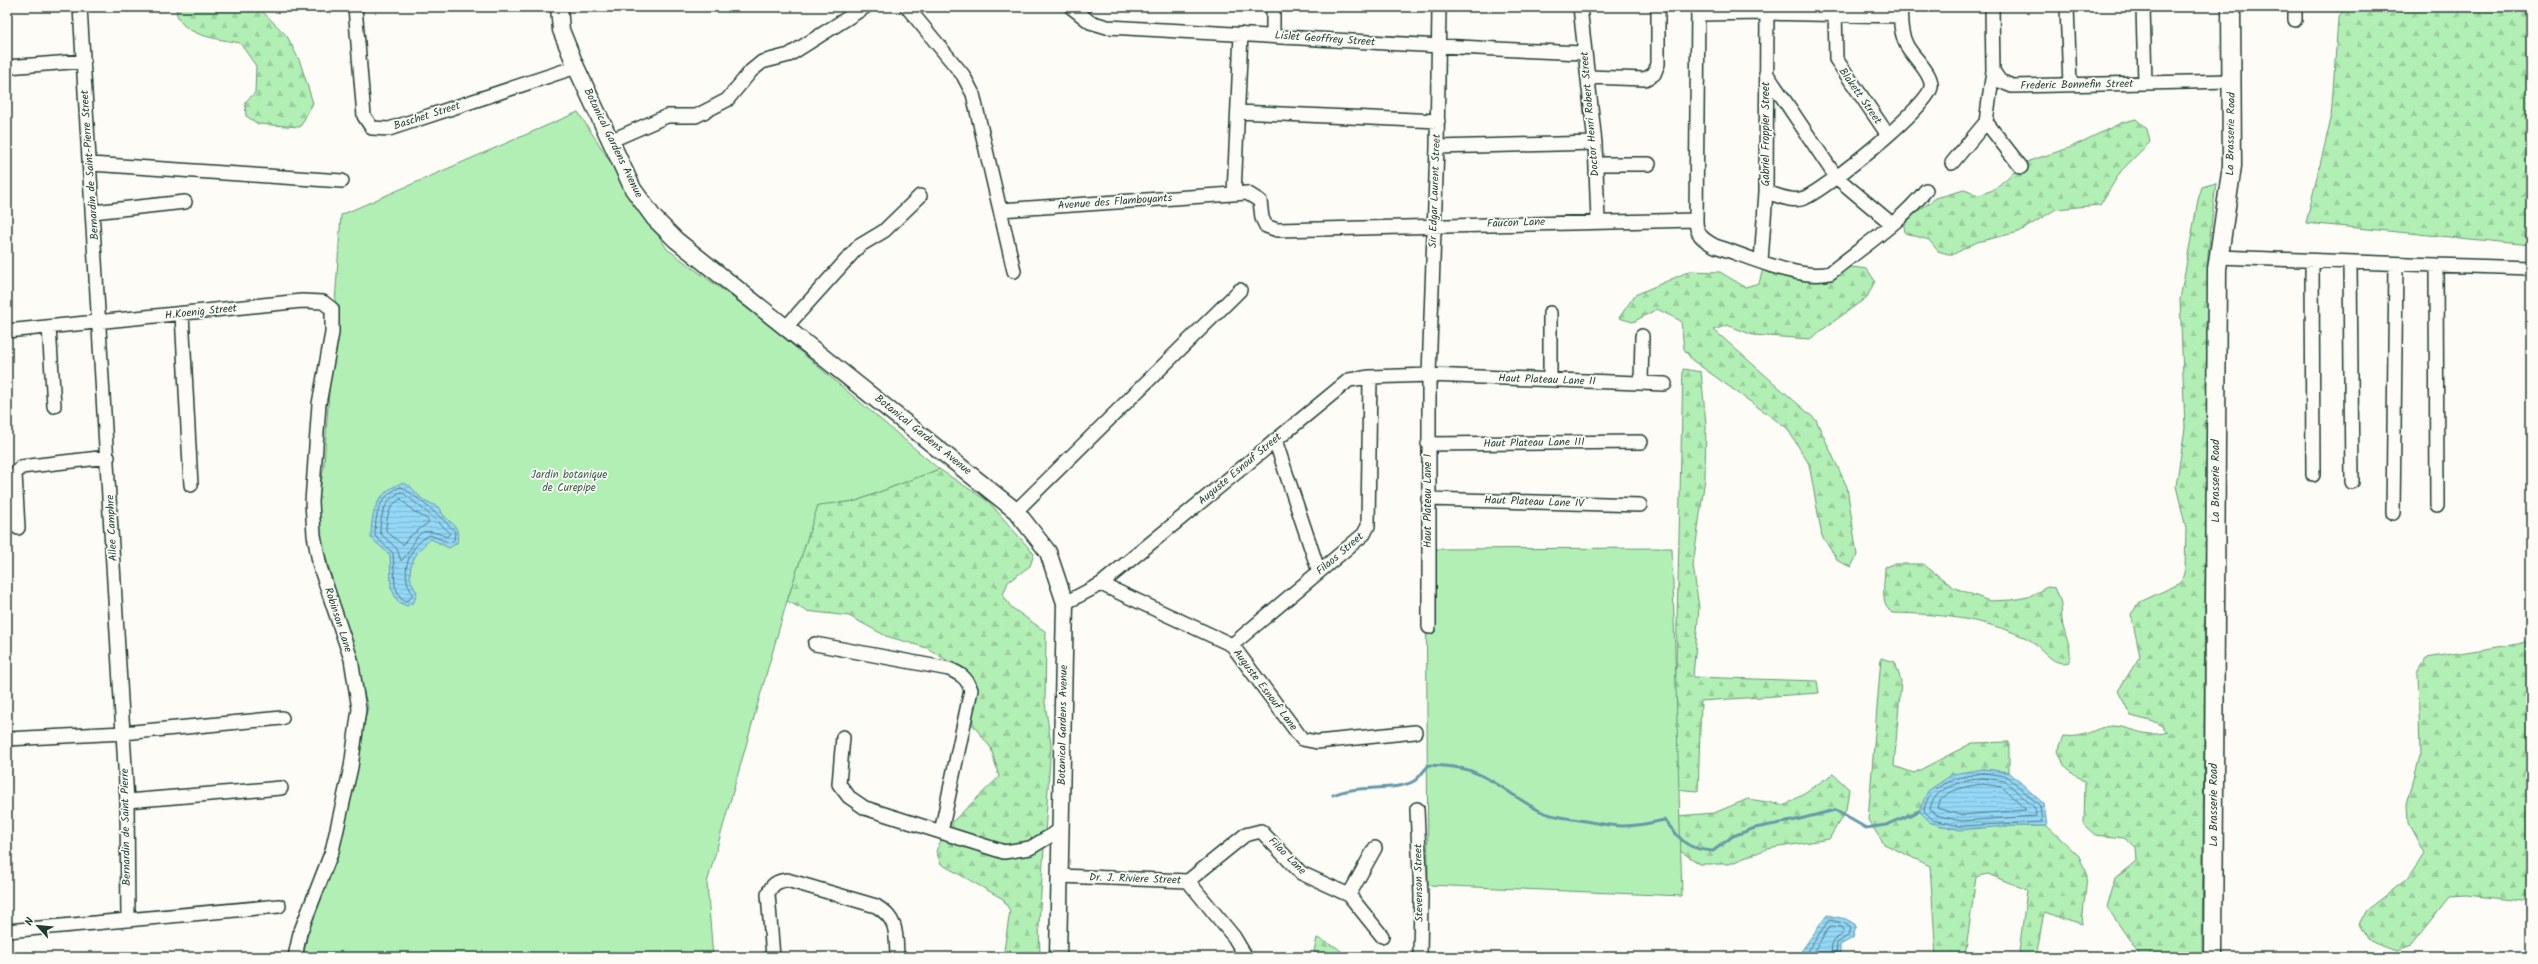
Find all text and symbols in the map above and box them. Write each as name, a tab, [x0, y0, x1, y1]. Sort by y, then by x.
street label: Lislet Geoffrey Street	[1274, 27, 1377, 52]
street label: Doctor Henri Robert Street	[1576, 50, 1604, 177]
street label: Blakett Street	[1834, 64, 1887, 129]
street label: Frederic Bonnefin Street	[2020, 75, 2134, 95]
street label: Gabriel Froppier Street	[1757, 81, 1775, 186]
street label: Botanical Gardens Avenue	[579, 85, 647, 201]
street label: Bernardin de Saint-Pierre Street	[76, 89, 104, 241]
street label: La Brasserie Road	[2221, 92, 2241, 176]
street label: Baschet Street	[391, 97, 463, 135]
street label: Sir Edgar Laurent Street	[1424, 133, 1446, 248]
street label: Avenue des Flamboyants	[1057, 189, 1173, 215]
street label: Faucon Lane	[1487, 213, 1546, 233]
street label: H.Koenig Street	[164, 299, 239, 325]
street label: Haut Plateau Lane II	[1498, 369, 1596, 391]
street label: Botanical Gardens Avenue	[871, 390, 975, 480]
street label: Auguste Esnouf Street	[1194, 428, 1286, 509]
street label: Haut Plateau Lane III	[1483, 433, 1585, 453]
street label: La Brasserie Road	[2207, 439, 2225, 523]
street label: Haut Plateau Lane I	[1419, 454, 1437, 548]
park label: Jardin botanique de Curepipe	[531, 466, 607, 497]
street label: Haut Plateau Lane IV	[1484, 491, 1585, 513]
street label: Allee Camphre	[101, 494, 123, 562]
street label: Filaos Street	[1312, 528, 1368, 580]
street label: Robinson Lane	[319, 585, 357, 655]
street label: Auguste Esnouf Lane	[1228, 645, 1302, 735]
street label: Botanical Gardens Avenue	[1053, 665, 1073, 785]
street label: La Brasserie Road	[2205, 763, 2223, 847]
street label: Bernardin de Saint Pierre	[116, 768, 136, 886]
street label: Filao Lane	[1264, 833, 1310, 879]
street label: Stevenson Street	[1409, 843, 1429, 922]
street label: Dr. J. Riviere Street	[1089, 868, 1182, 890]
north arrow	[18, 906, 58, 946]
text: N	[20, 915, 40, 929]

